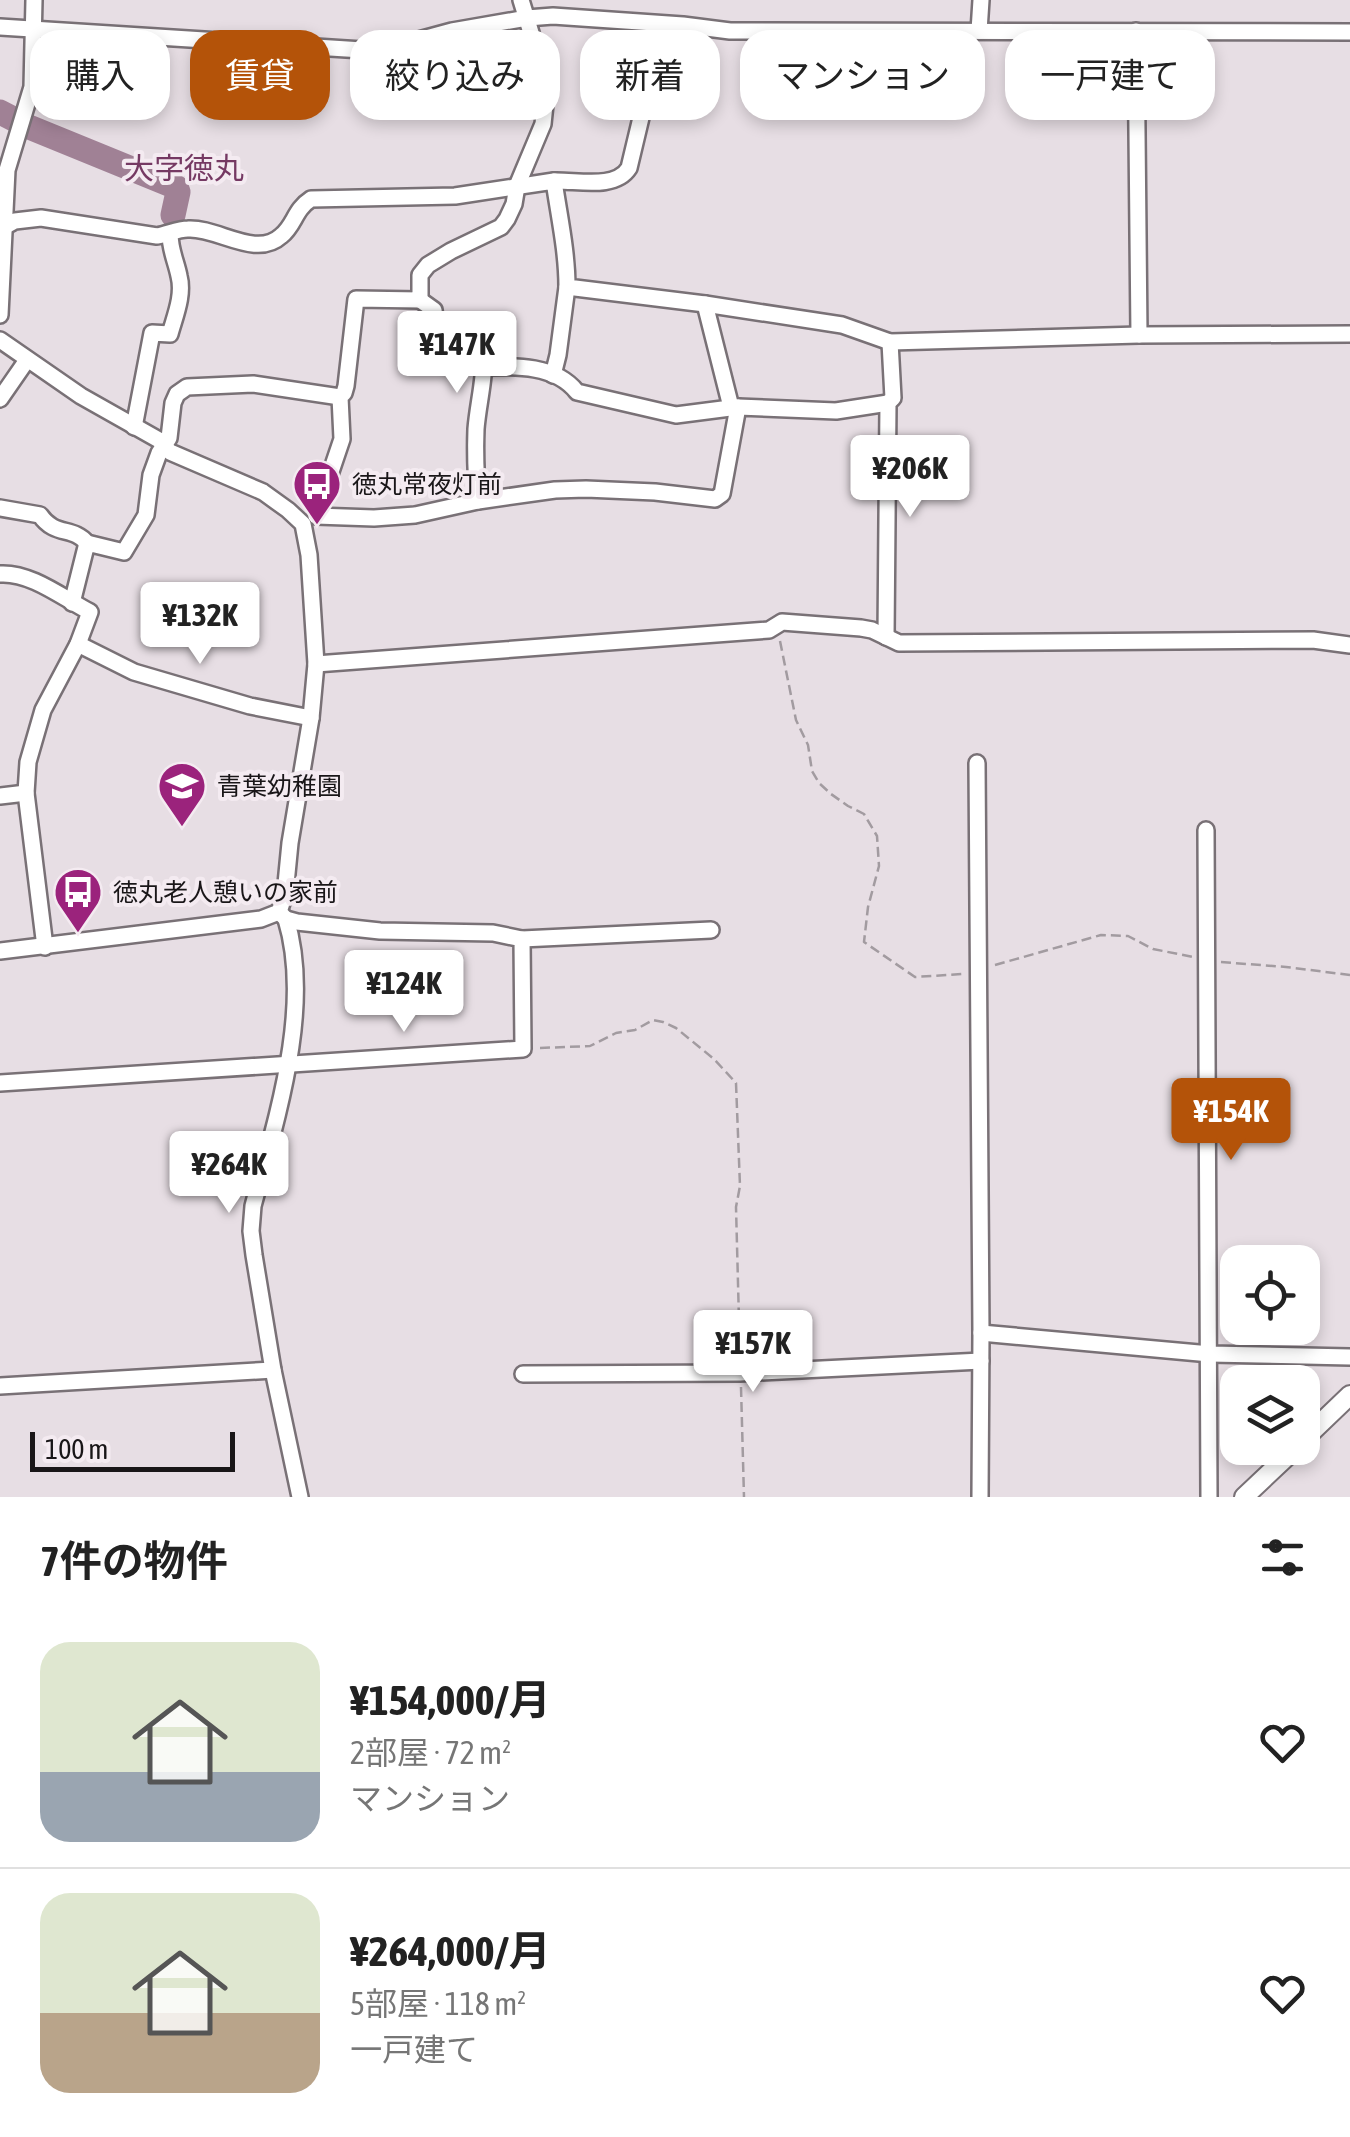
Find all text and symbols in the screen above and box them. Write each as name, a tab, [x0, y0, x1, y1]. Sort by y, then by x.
chip: 購入	[30, 30, 170, 120]
chip: 賃貸	[190, 30, 330, 120]
chip: 絞り込み	[350, 30, 560, 120]
chip: 新着	[580, 30, 720, 120]
chip: マンション	[740, 30, 985, 120]
chip: 一戸建て	[1005, 30, 1215, 120]
district label: 大字徳丸	[124, 151, 244, 185]
pin: ¥147K	[387, 311, 527, 396]
text: ¥147K	[419, 325, 495, 362]
pin: ¥206K	[840, 435, 980, 520]
text: ¥206K	[872, 449, 948, 486]
bus stop icon: 徳丸常夜灯前	[291, 458, 343, 526]
place label: 徳丸常夜灯前	[352, 470, 502, 498]
pin: ¥132K	[130, 582, 270, 667]
text: ¥132K	[162, 596, 238, 633]
school or university icon: 青葉幼稚園	[156, 760, 208, 828]
place label: 青葉幼稚園	[217, 772, 342, 800]
bus stop icon: 徳丸老人憩いの家前	[52, 866, 104, 934]
place label: 徳丸老人憩いの家前	[113, 878, 338, 906]
pin: ¥124K	[334, 950, 474, 1035]
text: ¥124K	[366, 964, 442, 1001]
pin: ¥154K	[1161, 1078, 1301, 1163]
text: ¥154K	[1193, 1092, 1269, 1129]
pin: ¥264K	[159, 1131, 299, 1216]
text: ¥264K	[191, 1145, 267, 1182]
map controls	[1220, 1245, 1320, 1465]
button: locate	[1220, 1245, 1320, 1345]
pin: ¥157K	[683, 1310, 823, 1395]
text: ¥157K	[715, 1324, 791, 1361]
button: layers	[1220, 1365, 1320, 1465]
scale bar	[30, 1427, 235, 1472]
text: 100 m	[45, 1433, 108, 1465]
icon: filters	[1255, 1530, 1310, 1585]
text: 7件の物件	[40, 1537, 228, 1585]
text: ¥154,000/月	[350, 1676, 551, 1724]
icon: home	[120, 1682, 240, 1802]
icon: heart	[1255, 1715, 1310, 1770]
text: 2部屋 · 72 m²	[350, 1734, 511, 1771]
text: マンション	[350, 1780, 510, 1817]
text: ¥264,000/月	[350, 1927, 551, 1975]
icon: home	[120, 1933, 240, 2053]
icon: heart	[1255, 1966, 1310, 2021]
text: 5部屋 · 118 m²	[350, 1985, 526, 2022]
text: 一戸建て	[350, 2031, 478, 2068]

